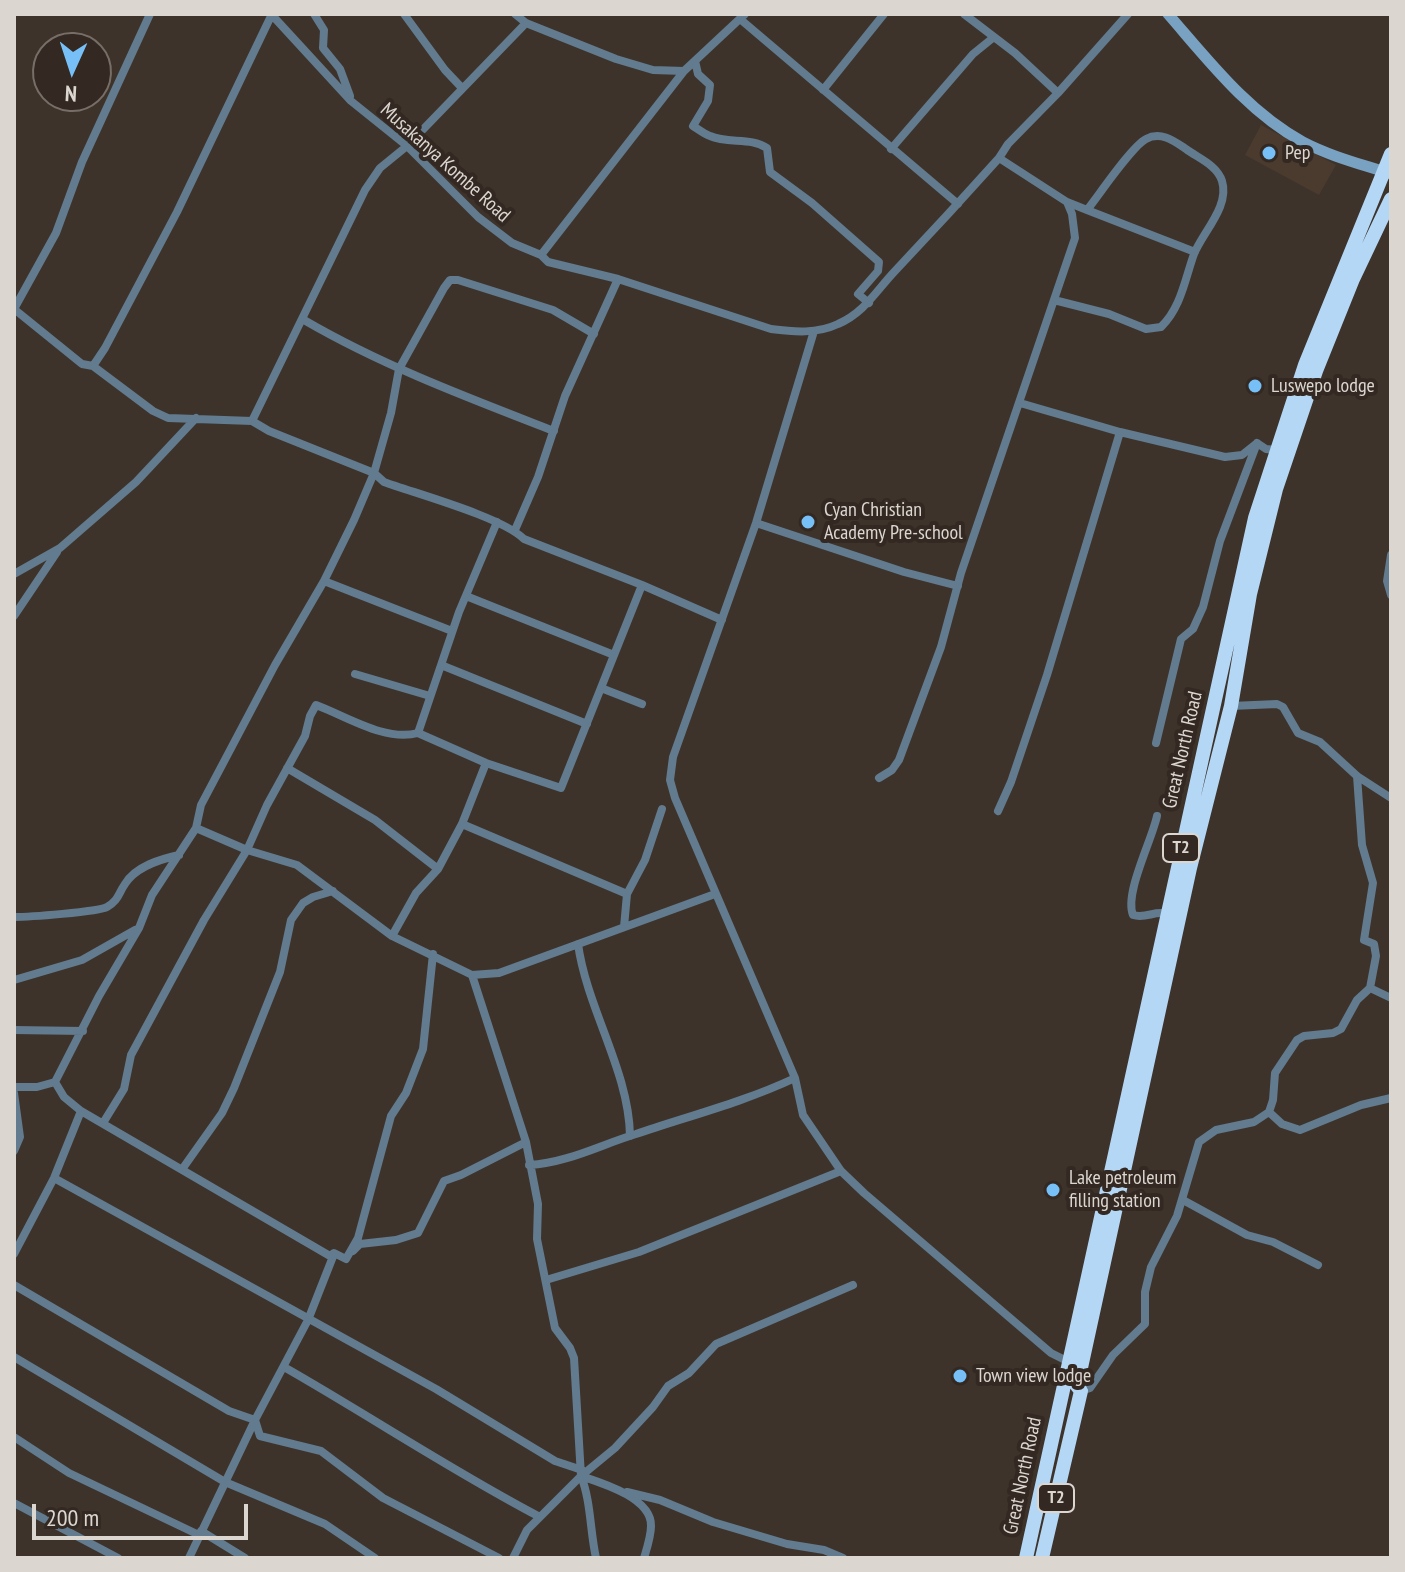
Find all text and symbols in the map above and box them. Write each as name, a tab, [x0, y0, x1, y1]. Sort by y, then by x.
north arrow	[32, 32, 112, 112]
text: N	[64, 80, 78, 108]
street label: Musakanya Kombe Road	[375, 98, 515, 228]
place label: Pep	[1285, 141, 1310, 165]
marker: Pep	[1260, 144, 1278, 162]
place label: Luswepo lodge	[1271, 374, 1375, 398]
marker: Luswepo lodge	[1246, 377, 1264, 395]
place label: Cyan Christian Academy Pre-school	[824, 498, 963, 545]
marker: Cyan Christian Academy Pre-school	[799, 513, 817, 531]
street label: Great North Road	[1158, 689, 1208, 811]
road number: T2	[1163, 834, 1199, 862]
place label: Lake petroleum filling station	[1069, 1166, 1176, 1213]
marker: Lake petroleum filling station	[1044, 1181, 1062, 1199]
place label: Town view lodge	[976, 1364, 1091, 1388]
marker: Town view lodge	[951, 1367, 969, 1385]
street label: Great North Road	[999, 1415, 1047, 1537]
road number: T2	[1038, 1484, 1074, 1512]
scale bar	[36, 1488, 252, 1538]
text: 200 m	[46, 1502, 99, 1533]

